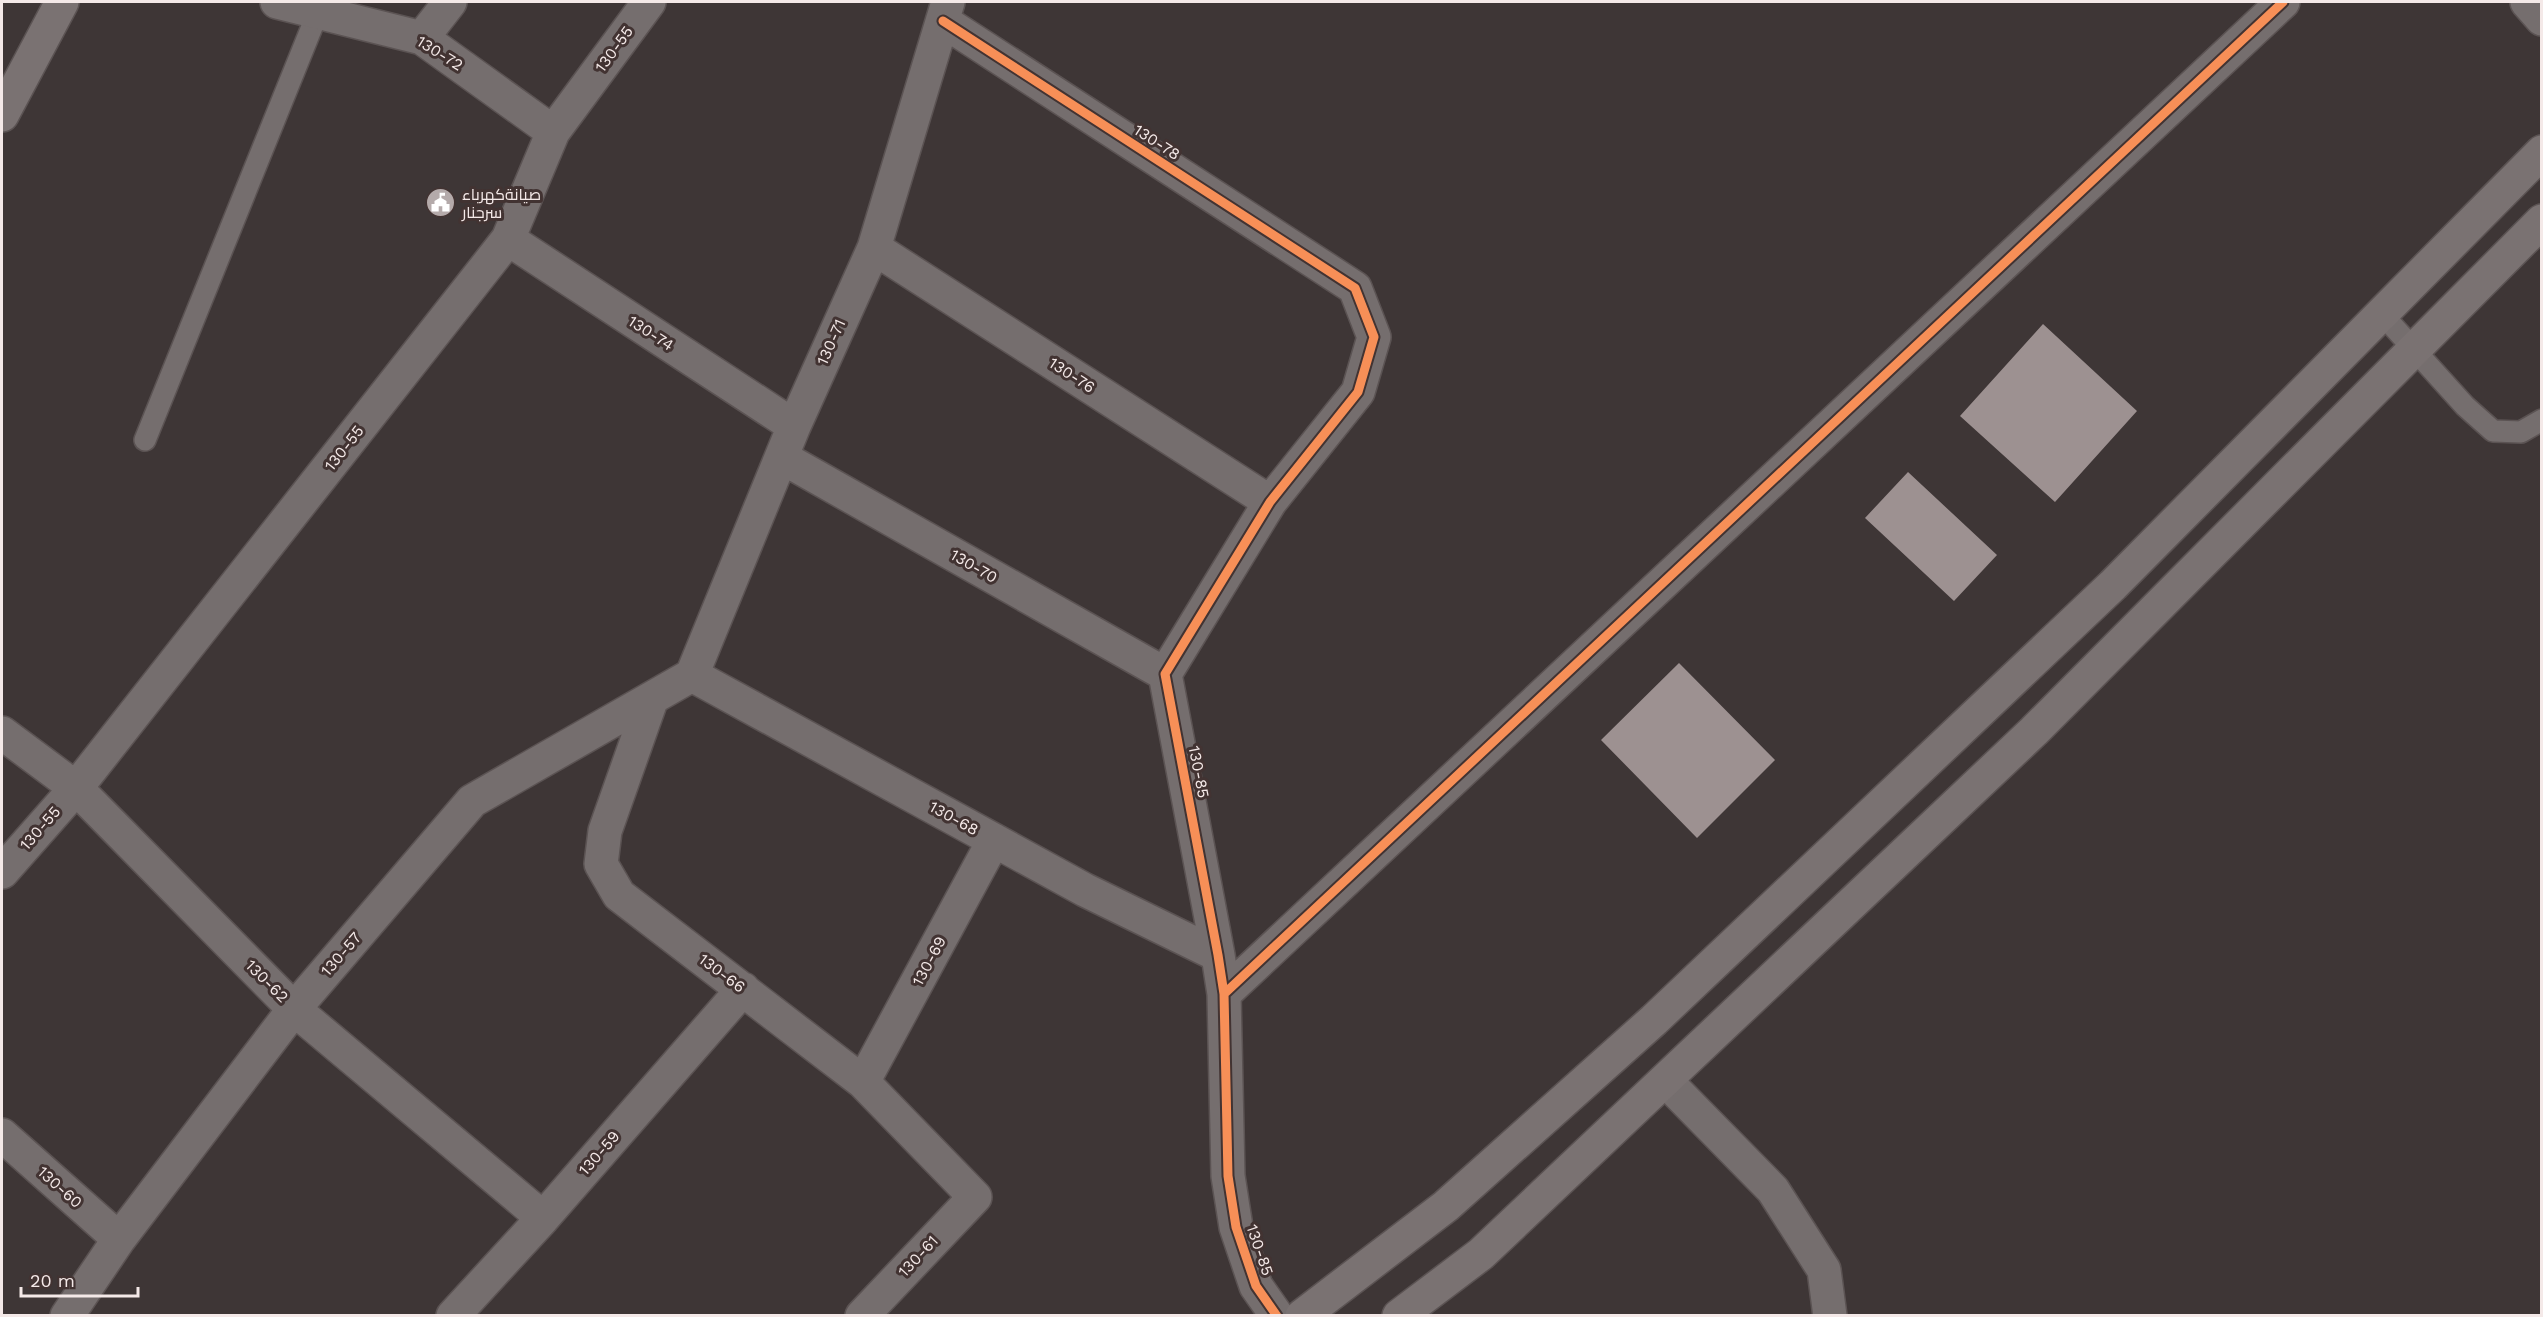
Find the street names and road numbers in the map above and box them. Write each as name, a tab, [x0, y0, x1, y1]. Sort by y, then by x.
street label: 130-55	[591, 22, 637, 76]
street label: 130-72	[413, 31, 467, 75]
street label: 130-78	[1130, 120, 1184, 164]
street label: 130-74	[625, 311, 678, 355]
street label: 130-71	[813, 316, 849, 368]
street label: 130-76	[1045, 353, 1099, 397]
street label: 130-55	[320, 422, 368, 474]
street label: 130-70	[947, 545, 1001, 587]
street label: 130-85	[1185, 744, 1213, 800]
street label: 130-68	[926, 797, 982, 839]
street label: 130-55	[16, 802, 64, 854]
street label: 130-57	[317, 928, 365, 980]
street label: 130-69	[908, 933, 950, 989]
street label: 130-66	[695, 949, 749, 997]
street label: 130-62	[242, 956, 292, 1006]
street label: 130-59	[574, 1127, 624, 1179]
street label: 130-60	[34, 1162, 86, 1212]
street label: 130-85	[1242, 1222, 1278, 1278]
street label: 130-61	[894, 1231, 942, 1281]

